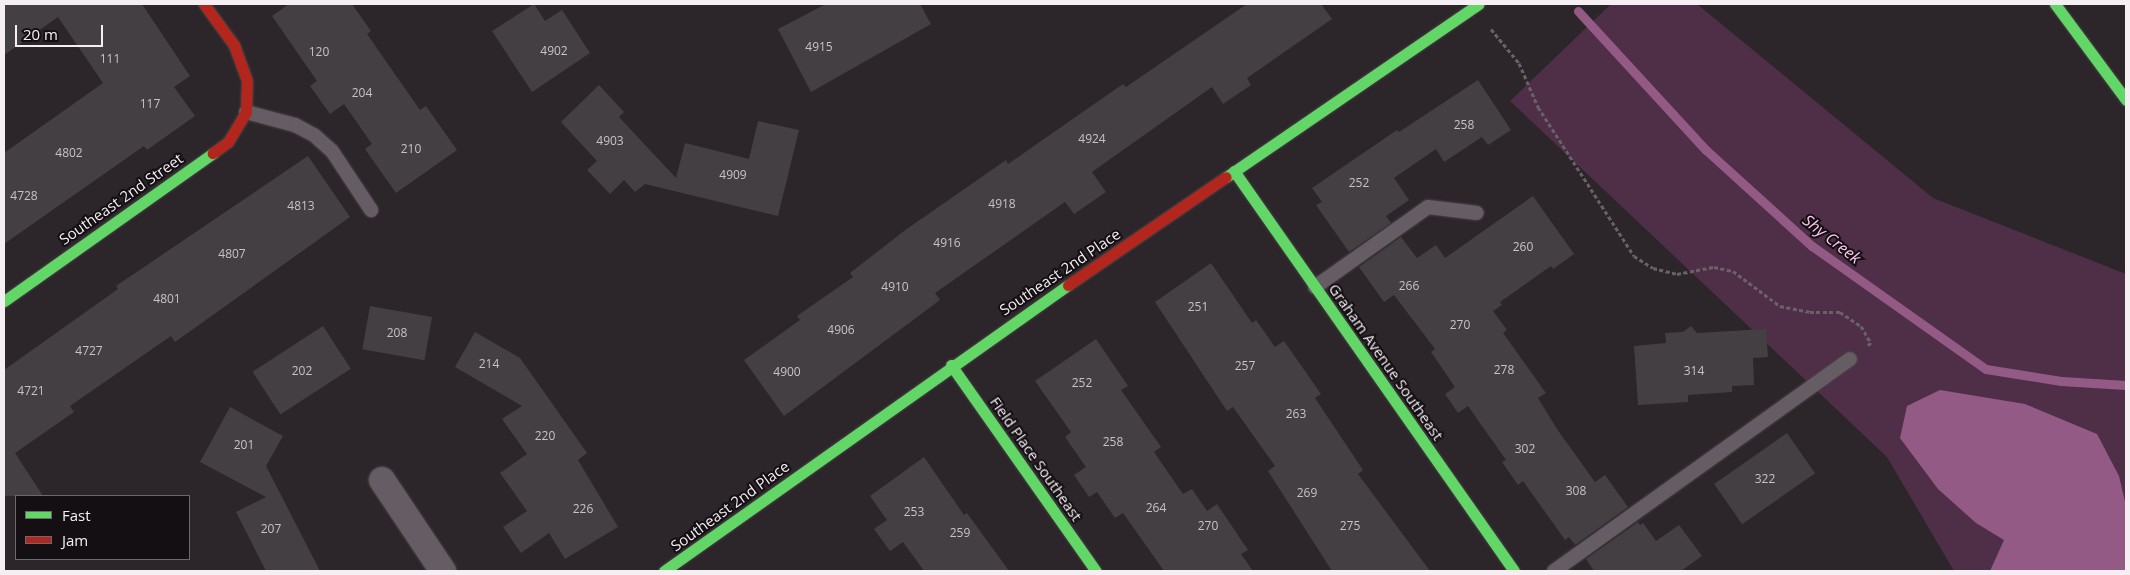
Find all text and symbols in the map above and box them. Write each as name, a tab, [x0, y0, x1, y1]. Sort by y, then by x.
scale bar	[18, 15, 105, 47]
text: 20 m	[23, 24, 58, 44]
house number: 4915	[805, 40, 833, 54]
house number: 4902	[540, 44, 568, 58]
house number: 120	[309, 45, 329, 59]
house number: 111	[100, 52, 120, 66]
house number: 204	[352, 86, 372, 100]
house number: 117	[140, 97, 160, 111]
house number: 258	[1454, 118, 1474, 132]
house number: 4924	[1078, 132, 1106, 146]
house number: 4903	[596, 134, 624, 148]
house number: 210	[401, 142, 421, 156]
house number: 4802	[55, 146, 83, 160]
street label: Southeast 2nd Street	[56, 150, 186, 248]
house number: 4909	[719, 168, 747, 182]
house number: 252	[1349, 176, 1369, 190]
house number: 4728	[10, 189, 38, 203]
house number: 4918	[988, 197, 1016, 211]
house number: 4813	[287, 199, 315, 213]
water label: Shy Creek	[1799, 210, 1865, 268]
street label: Southeast 2nd Place	[996, 225, 1124, 319]
house number: 4916	[933, 236, 961, 250]
house number: 260	[1513, 240, 1533, 254]
house number: 4807	[218, 247, 246, 261]
house number: 266	[1399, 279, 1419, 293]
house number: 4910	[881, 280, 909, 294]
street label: Graham Avenue Southeast	[1325, 280, 1447, 444]
house number: 4801	[153, 292, 181, 306]
house number: 251	[1188, 300, 1208, 314]
house number: 270	[1450, 318, 1470, 332]
house number: 4906	[827, 323, 855, 337]
house number: 208	[387, 326, 407, 340]
house number: 4727	[75, 344, 103, 358]
house number: 214	[479, 357, 499, 371]
house number: 257	[1235, 359, 1255, 373]
house number: 278	[1494, 363, 1514, 377]
house number: 202	[292, 364, 312, 378]
house number: 314	[1684, 364, 1704, 378]
house number: 4900	[773, 365, 801, 379]
house number: 252	[1072, 376, 1092, 390]
house number: 4721	[17, 384, 45, 398]
street label: Field Place Southeast	[986, 393, 1086, 525]
house number: 263	[1286, 407, 1306, 421]
house number: 220	[535, 429, 555, 443]
house number: 258	[1103, 435, 1123, 449]
house number: 201	[234, 438, 254, 452]
house number: 302	[1515, 442, 1535, 456]
street label: Southeast 2nd Place	[667, 457, 793, 555]
house number: 322	[1755, 472, 1775, 486]
house number: 308	[1566, 484, 1586, 498]
house number: 269	[1297, 486, 1317, 500]
legend	[15, 495, 190, 560]
house number: 264	[1146, 501, 1166, 515]
house number: 226	[573, 502, 593, 516]
text: Fast	[62, 505, 91, 525]
house number: 253	[904, 505, 924, 519]
house number: 270	[1198, 519, 1218, 533]
house number: 275	[1340, 519, 1360, 533]
house number: 207	[261, 522, 281, 536]
house number: 259	[950, 526, 970, 540]
text: Jam	[62, 530, 88, 550]

